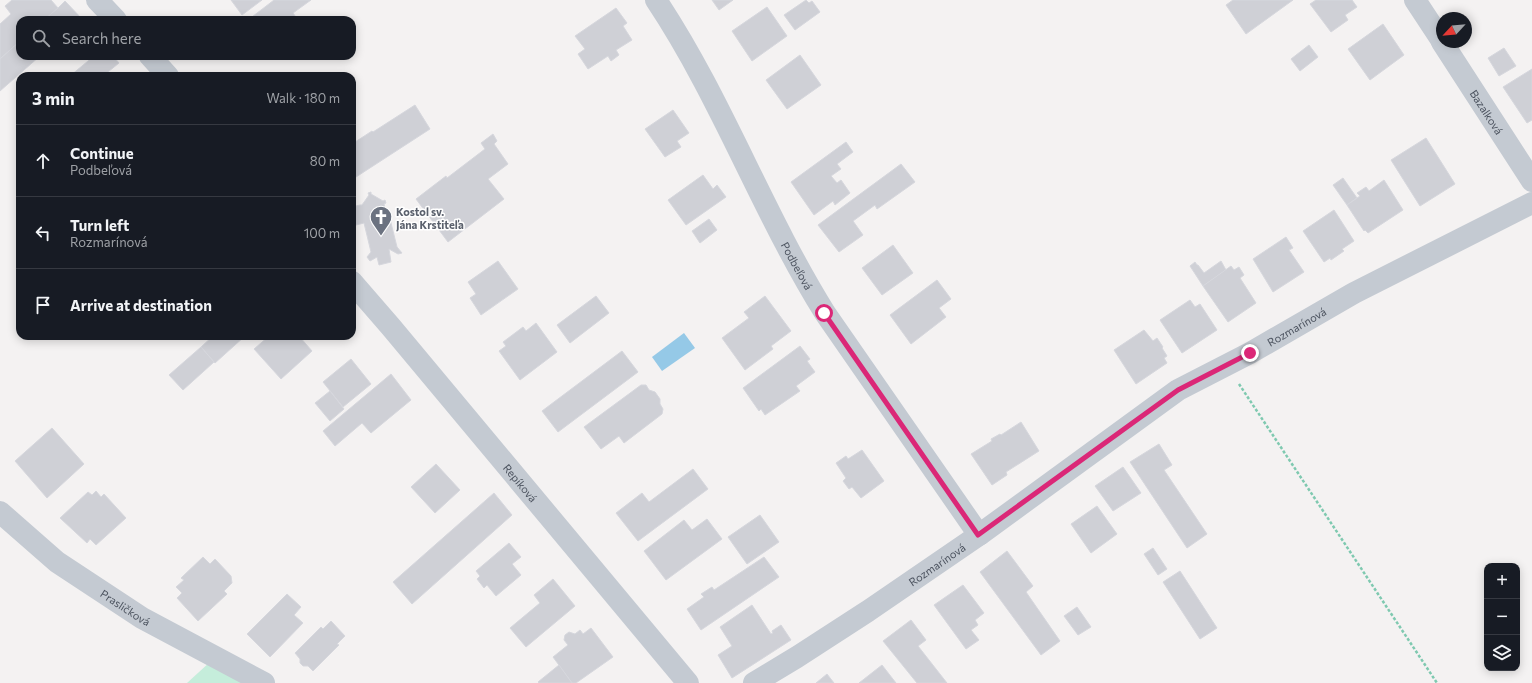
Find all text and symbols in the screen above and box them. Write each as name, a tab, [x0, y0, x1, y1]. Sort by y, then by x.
north arrow	[1436, 12, 1472, 48]
search box	[16, 16, 356, 60]
icon: search	[30, 27, 52, 49]
text: Search here	[62, 29, 141, 47]
street label: Bazalková	[1468, 87, 1506, 136]
text: 3 min	[32, 88, 75, 109]
text: Walk · 180 m	[266, 90, 340, 106]
text: Continue	[70, 144, 134, 162]
icon: ahead	[32, 150, 54, 172]
text: 80 m	[310, 153, 340, 169]
text: Podbeľová	[70, 162, 132, 178]
church icon: Kostol sv. Jána Krstiteľa	[368, 204, 394, 237]
place label: Kostol sv. Jána Krstiteľa	[396, 205, 464, 232]
text: Turn left	[70, 216, 129, 234]
icon: left	[32, 222, 54, 244]
text: 100 m	[304, 225, 340, 241]
text: Rozmarínová	[70, 234, 147, 250]
street label: Podbeľová	[779, 239, 816, 292]
icon: arrive	[32, 294, 54, 316]
text: Arrive at destination	[70, 296, 212, 314]
route start	[815, 304, 833, 322]
street label: Rozmarínová	[1265, 304, 1328, 348]
route end	[1241, 344, 1259, 362]
street label: Repíková	[501, 461, 540, 504]
street label: Rozmarínová	[906, 540, 967, 588]
map controls	[1484, 563, 1520, 671]
button: +	[1484, 563, 1520, 599]
street label: Prasličková	[98, 586, 153, 628]
button: −	[1484, 599, 1520, 635]
button: layers	[1484, 635, 1520, 671]

